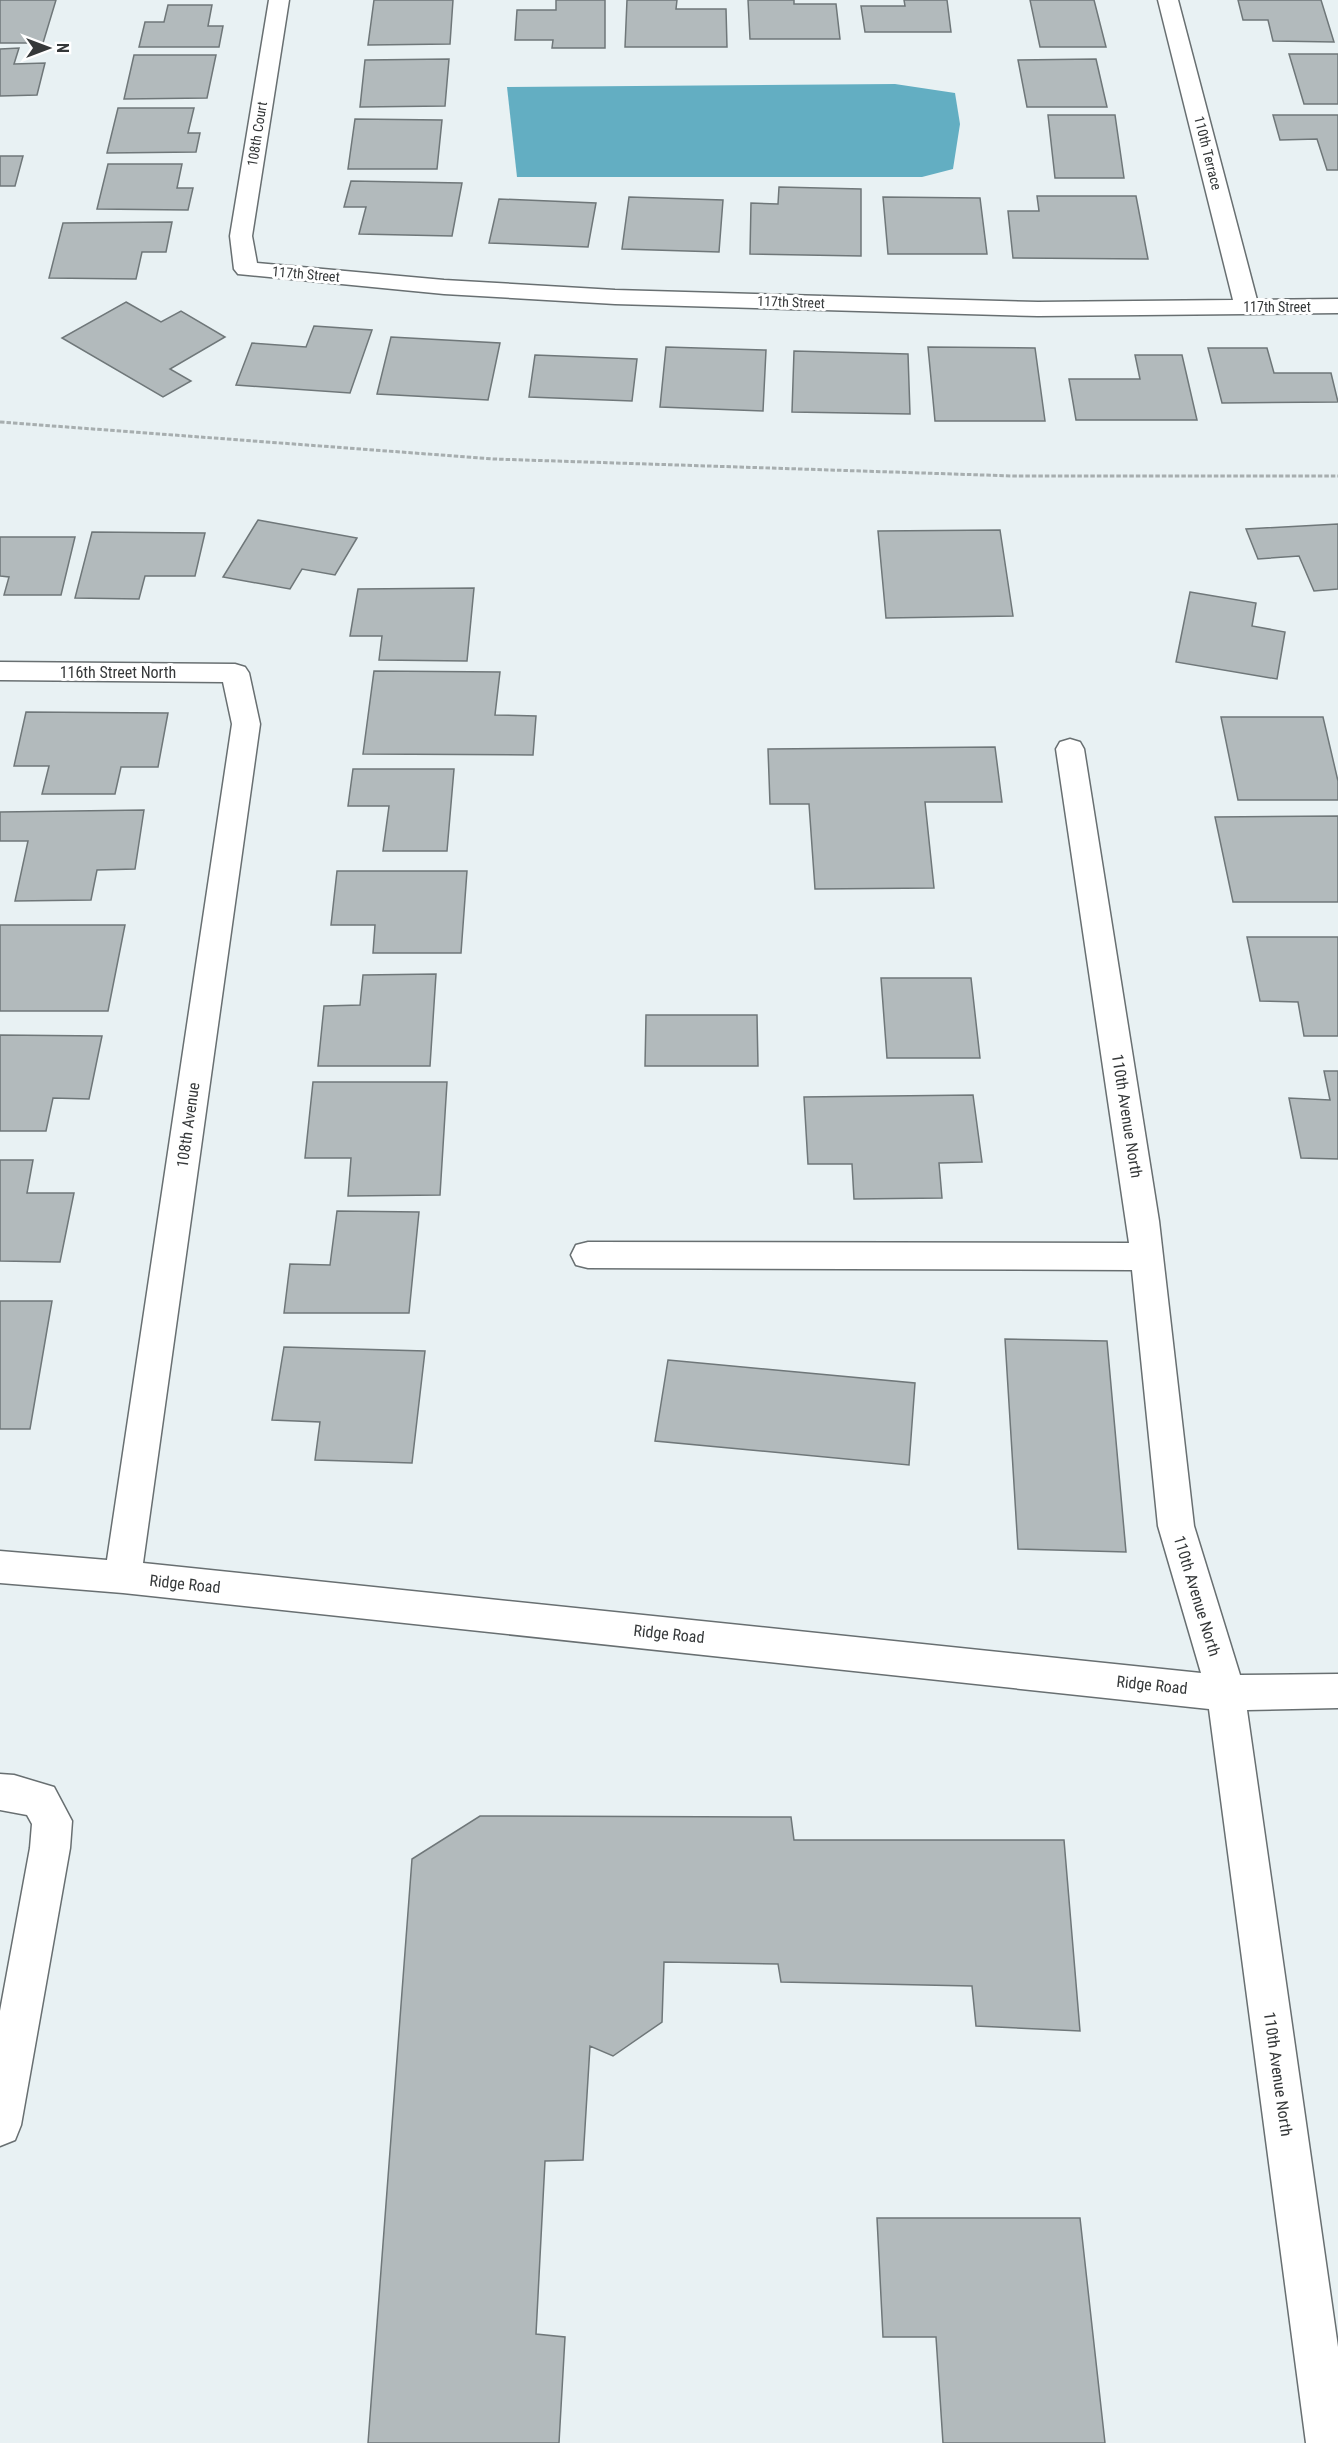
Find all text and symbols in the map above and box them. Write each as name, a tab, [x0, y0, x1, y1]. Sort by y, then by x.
north arrow	[18, 18, 78, 78]
text: N	[53, 43, 72, 53]
street label: 108th Court	[244, 100, 270, 168]
street label: 110th Terrace	[1191, 114, 1225, 192]
street label: 117th Street	[272, 263, 340, 285]
street label: 117th Street	[757, 293, 825, 311]
street label: 117th Street	[1243, 299, 1311, 315]
street label: 116th Street North	[60, 663, 176, 682]
street label: 110th Avenue North	[1108, 1053, 1146, 1179]
street label: 108th Avenue	[173, 1081, 203, 1169]
street label: 110th Avenue North	[1170, 1533, 1224, 1659]
street label: Ridge Road	[149, 1571, 221, 1597]
street label: Ridge Road	[633, 1621, 705, 1647]
street label: Ridge Road	[1116, 1672, 1188, 1698]
street label: 110th Avenue North	[1260, 2011, 1296, 2137]

